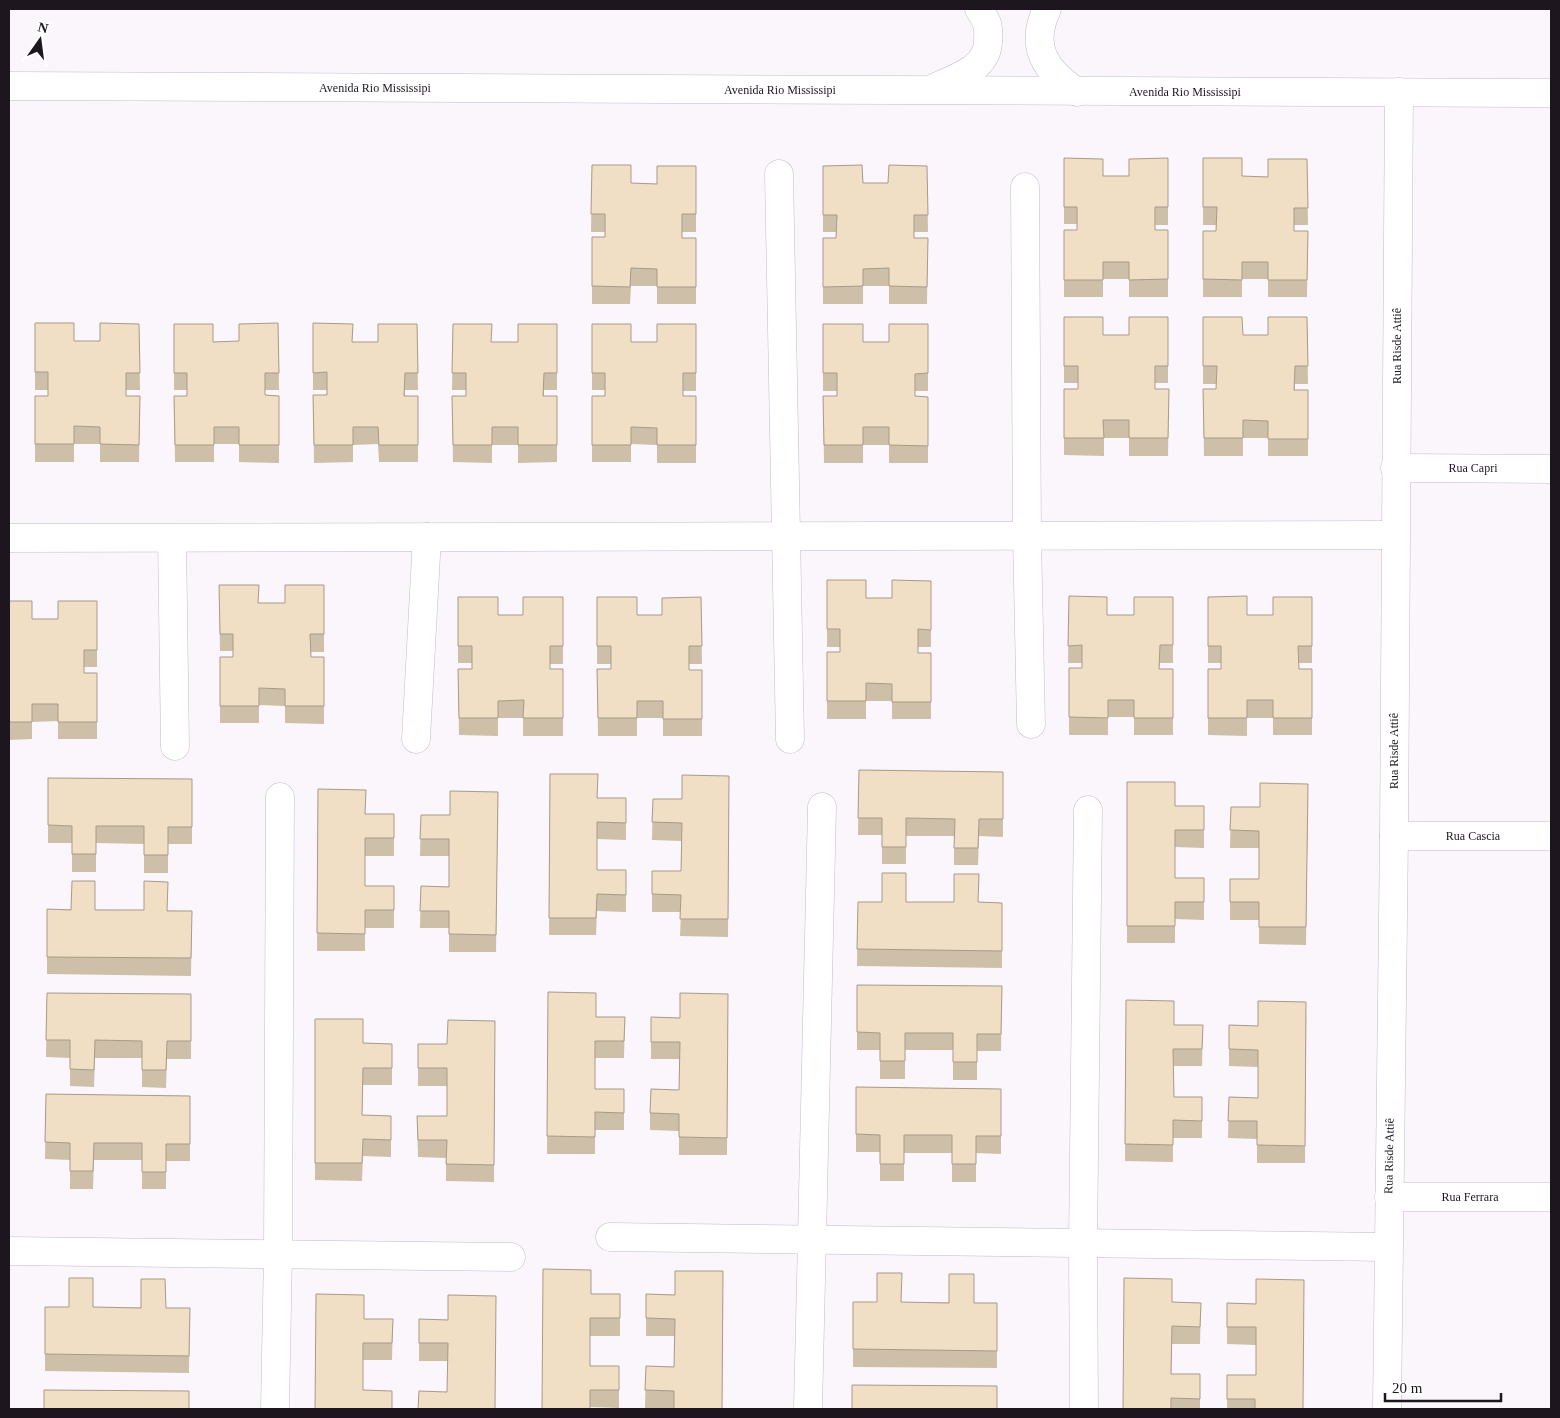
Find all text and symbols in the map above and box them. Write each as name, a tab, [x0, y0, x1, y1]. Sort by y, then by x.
north arrow	[15, 15, 65, 65]
text: N	[36, 19, 50, 36]
street label: Avenida Rio Mississipi	[319, 81, 432, 95]
street label: Avenida Rio Mississipi	[724, 83, 837, 97]
street label: Avenida Rio Mississipi	[1129, 85, 1242, 99]
street label: Rua Risde Attiê	[1390, 308, 1404, 384]
street label: Rua Capri	[1449, 461, 1498, 475]
street label: Rua Risde Attiê	[1387, 713, 1401, 789]
street label: Rua Cascia	[1446, 829, 1501, 843]
street label: Rua Risde Attiê	[1381, 1118, 1397, 1194]
street label: Rua Ferrara	[1442, 1190, 1499, 1204]
scale bar	[1385, 1370, 1501, 1402]
text: 20 m	[1392, 1380, 1423, 1396]

